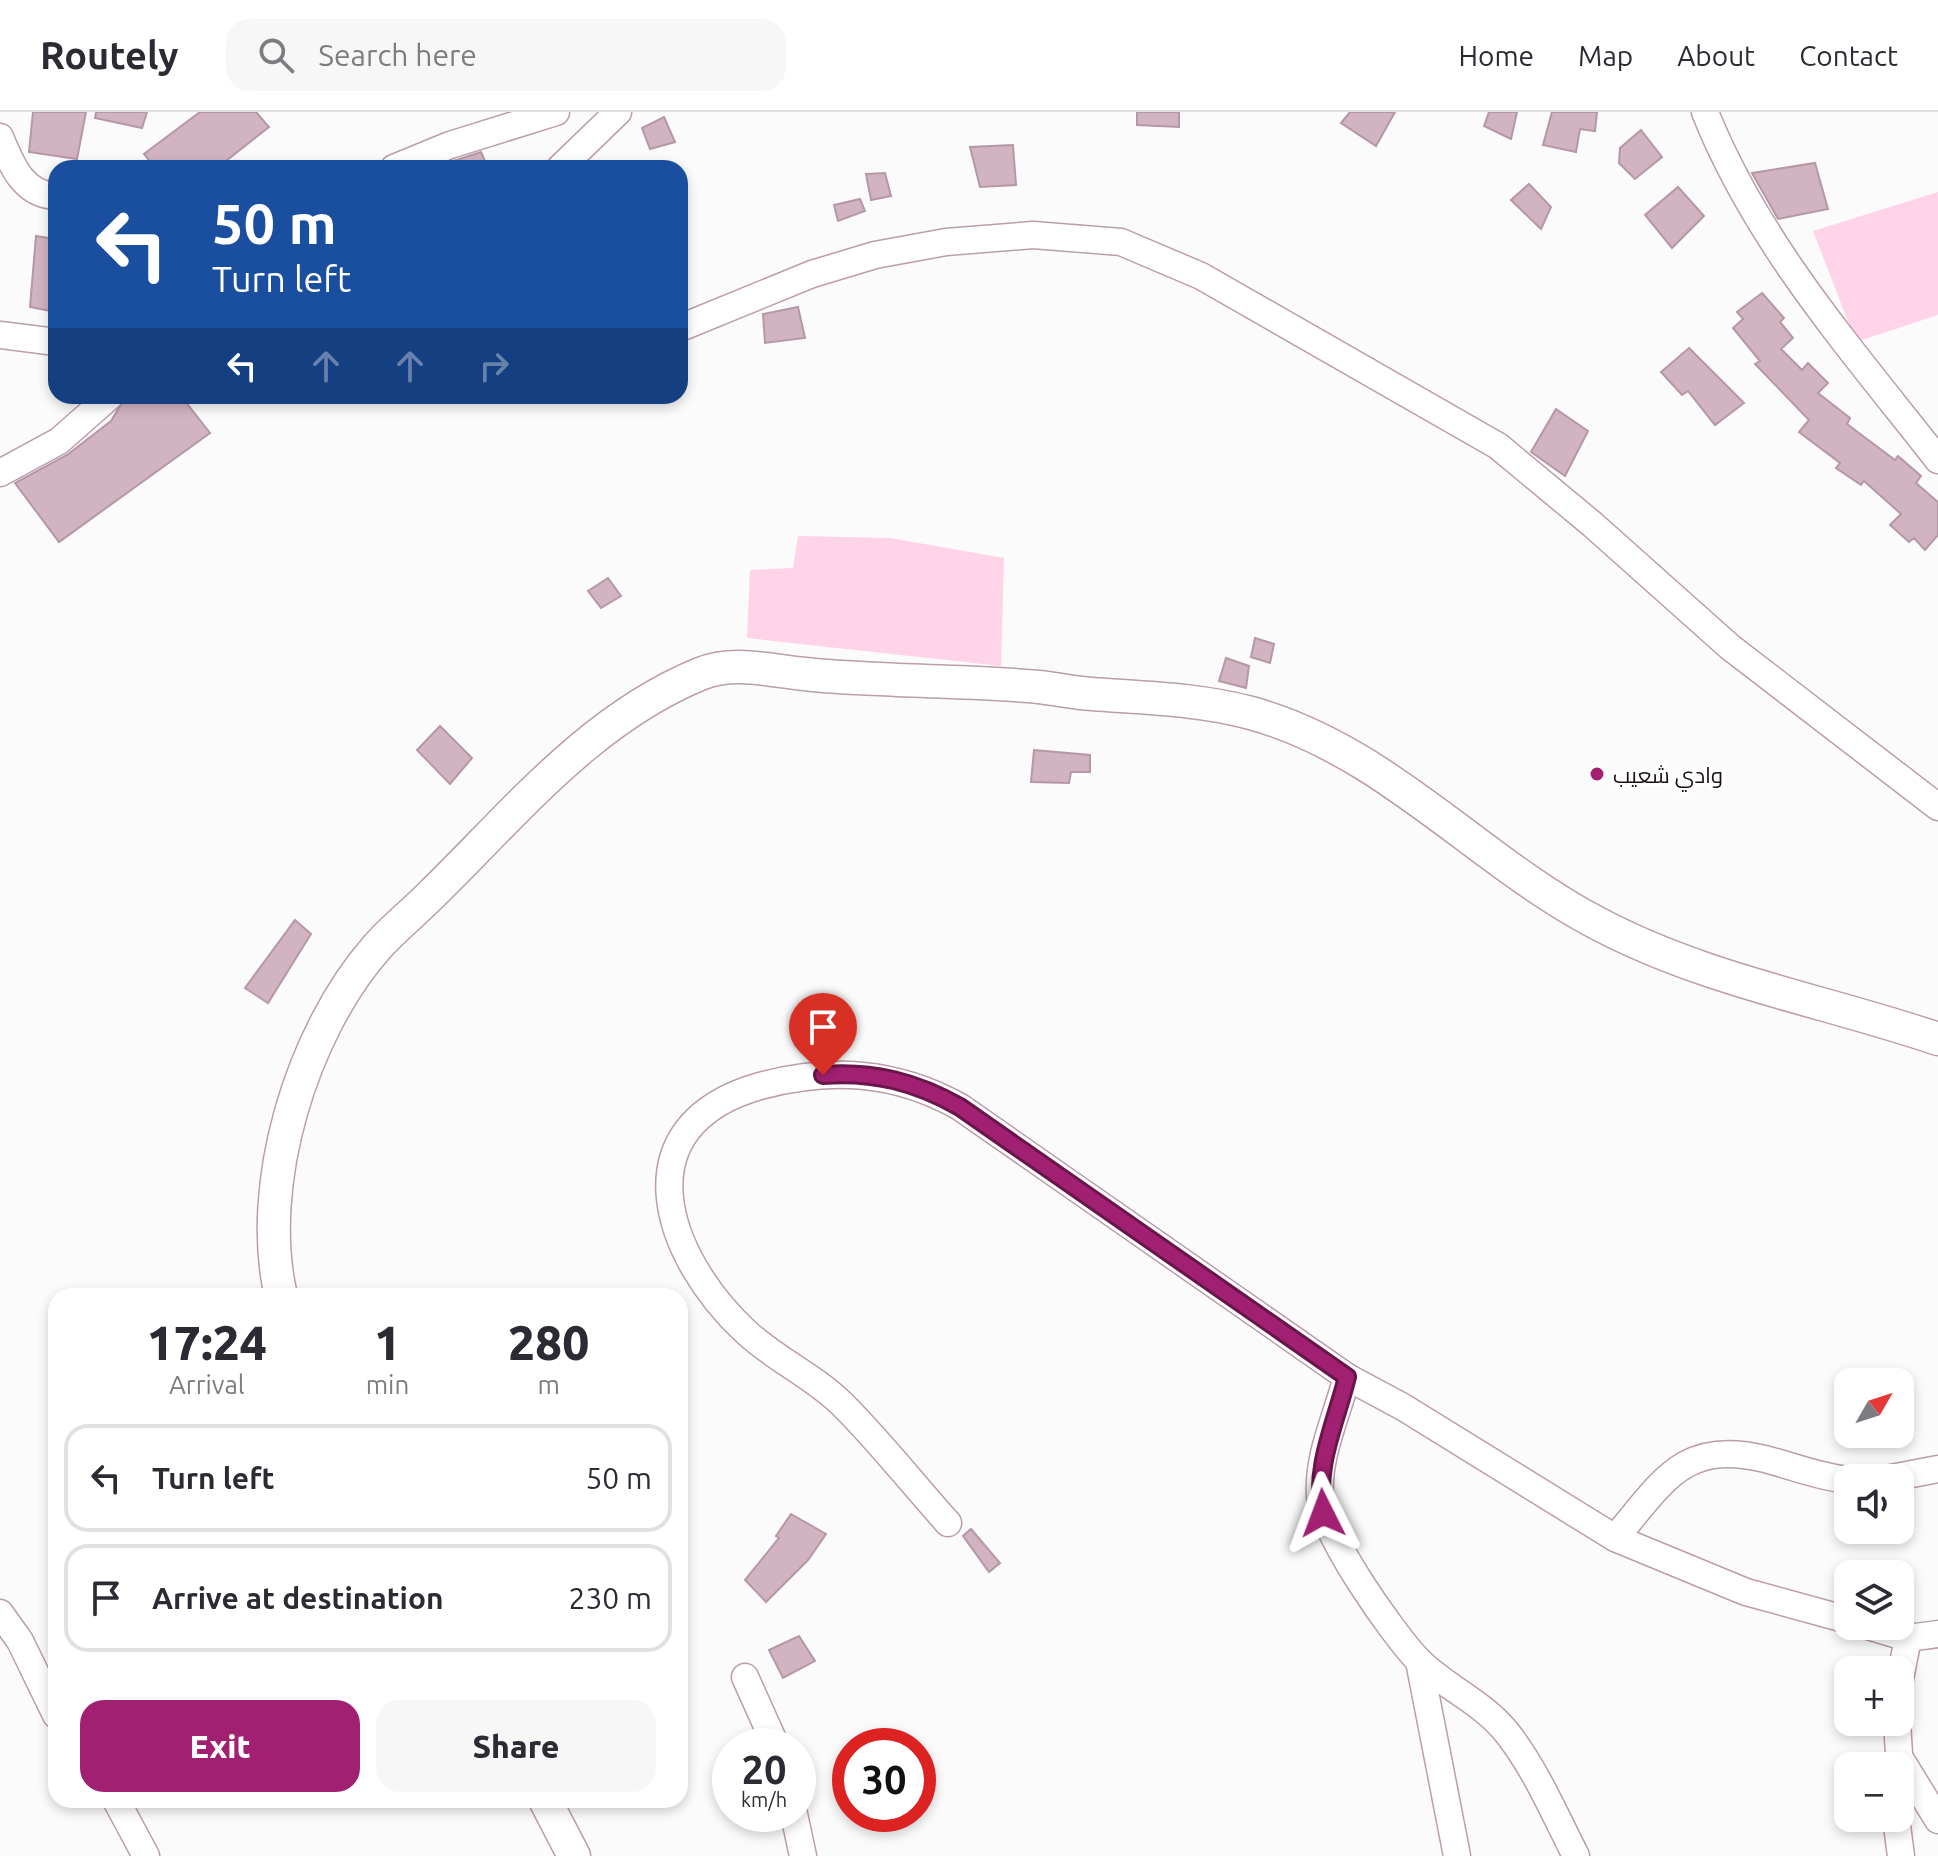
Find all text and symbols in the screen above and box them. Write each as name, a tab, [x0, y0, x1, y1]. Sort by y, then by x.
search box	[226, 19, 786, 91]
icon: search	[254, 33, 298, 77]
text: Routely	[40, 34, 178, 76]
text: Search here	[318, 38, 477, 72]
text: Home	[1459, 40, 1534, 71]
text: Map	[1578, 40, 1633, 71]
text: About	[1677, 40, 1755, 71]
text: Contact	[1799, 40, 1898, 71]
icon: left	[80, 192, 184, 296]
text: 50 m	[212, 192, 337, 255]
text: Turn left	[212, 258, 351, 299]
icon: left	[220, 344, 264, 388]
icon: ahead	[304, 344, 348, 388]
icon: ahead	[388, 344, 432, 388]
icon: right	[472, 344, 516, 388]
place label: وادي شعيب	[1613, 762, 1723, 792]
marker: وادي شعيب	[1588, 765, 1606, 783]
pin	[789, 993, 857, 1075]
icon: arrive	[801, 1005, 845, 1049]
text: 17:24	[147, 1315, 267, 1369]
text: 1	[374, 1315, 401, 1369]
text: 280	[508, 1315, 589, 1369]
north arrow	[1834, 1368, 1914, 1448]
map controls	[1834, 1368, 1914, 1832]
text: Arrival	[169, 1370, 245, 1399]
text: min	[366, 1370, 409, 1399]
text: m	[537, 1370, 560, 1399]
icon: left	[84, 1456, 128, 1500]
text: Turn left	[152, 1461, 274, 1495]
text: 50 m	[585, 1461, 652, 1495]
button: sound	[1834, 1464, 1914, 1544]
position arrow	[1281, 1471, 1365, 1555]
button: layers	[1834, 1560, 1914, 1640]
icon: arrive	[84, 1576, 128, 1620]
text: Arrive at destination	[152, 1581, 444, 1615]
text: 230 m	[568, 1581, 652, 1615]
button: +	[1834, 1656, 1914, 1736]
button: Exit	[80, 1700, 360, 1792]
button: Share	[376, 1700, 656, 1792]
speed limit sign: 30	[832, 1728, 936, 1832]
text: 20	[741, 1747, 787, 1792]
button: −	[1834, 1752, 1914, 1832]
text: km/h	[741, 1788, 787, 1811]

